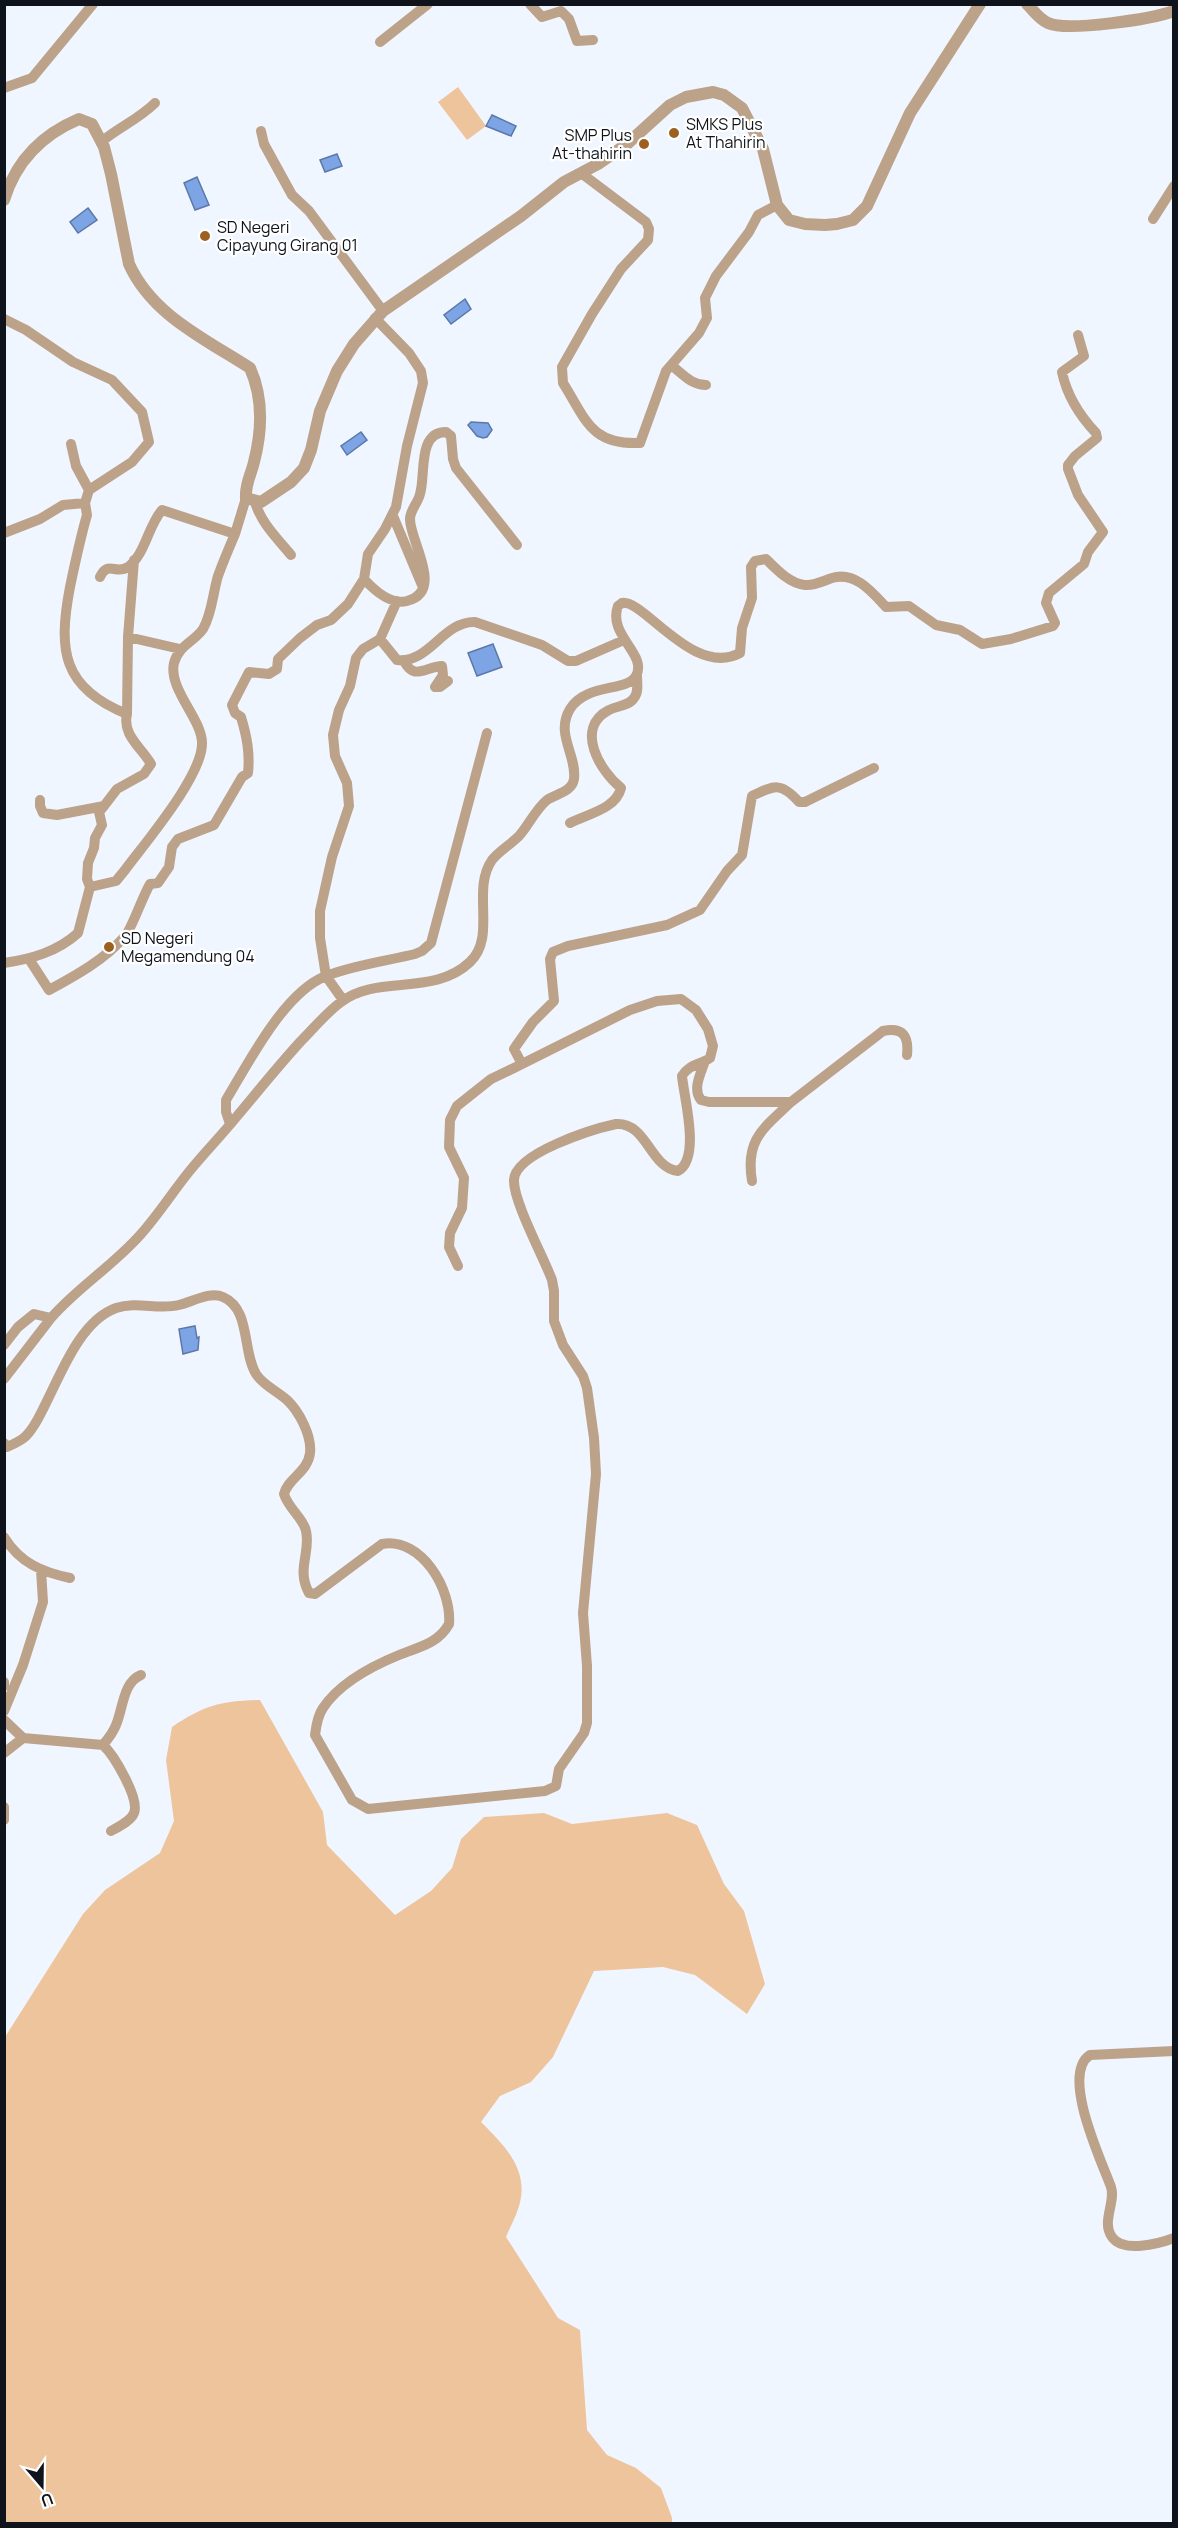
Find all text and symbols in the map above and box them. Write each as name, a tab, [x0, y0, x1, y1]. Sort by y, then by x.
place label: SMKS Plus At Thahirin	[686, 113, 766, 153]
place label: SMP Plus At-thahirin	[552, 124, 632, 164]
marker: SMKS Plus At Thahirin	[667, 126, 681, 140]
marker: SMP Plus At-thahirin	[637, 137, 651, 151]
place label: SD Negeri Cipayung Girang 01	[217, 216, 358, 256]
marker: SD Negeri Cipayung Girang 01	[198, 229, 212, 243]
place label: SD Negeri Megamendung 04	[121, 927, 255, 967]
marker: SD Negeri Megamendung 04	[102, 940, 116, 954]
north arrow	[12, 2456, 72, 2516]
text: U	[38, 2488, 56, 2512]

